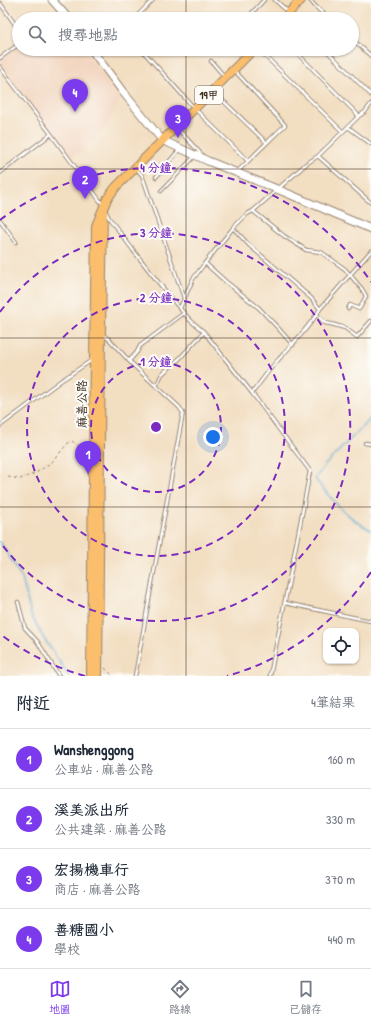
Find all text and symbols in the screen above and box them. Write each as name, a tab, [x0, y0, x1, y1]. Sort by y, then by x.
search box	[12, 12, 359, 56]
icon: search	[26, 23, 48, 45]
text: 搜尋地點	[58, 24, 118, 45]
pin: 4	[62, 79, 88, 112]
road number: 19甲	[195, 86, 223, 104]
pin: 3	[165, 105, 191, 138]
text: 4 分鐘	[140, 159, 172, 176]
pin: 2	[72, 166, 98, 199]
text: 3 分鐘	[140, 224, 172, 241]
text: 2 分鐘	[140, 289, 172, 306]
text: 1 分鐘	[140, 353, 172, 370]
street label: 麻善公路	[73, 380, 90, 428]
centre of rings	[149, 420, 163, 434]
your location	[203, 427, 223, 447]
pin: 1	[75, 441, 101, 474]
map controls	[323, 628, 359, 664]
button: locate	[323, 628, 359, 664]
text: 附近	[16, 691, 50, 714]
text: 4筆結果	[311, 693, 355, 711]
text: Wanshenggong	[54, 739, 134, 760]
text: 1	[27, 750, 31, 768]
text: 160 m	[327, 750, 355, 768]
text: 公車站 · 麻善公路	[54, 760, 154, 778]
text: 溪美派出所	[54, 799, 129, 820]
text: 2	[26, 810, 32, 828]
text: 330 m	[326, 810, 355, 828]
text: 公共建築 · 麻善公路	[54, 820, 167, 838]
text: 宏揚機車行	[54, 859, 129, 880]
text: 3	[26, 870, 32, 888]
text: 370 m	[325, 870, 355, 888]
text: 商店 · 麻善公路	[54, 880, 141, 898]
text: 善糖國小	[54, 919, 114, 940]
text: 4	[27, 930, 31, 948]
text: 440 m	[328, 930, 355, 948]
text: 學校	[54, 940, 80, 958]
tab: 地圖	[49, 978, 71, 1016]
tab: 路線	[169, 978, 191, 1016]
tab: 已儲存	[289, 978, 322, 1016]

